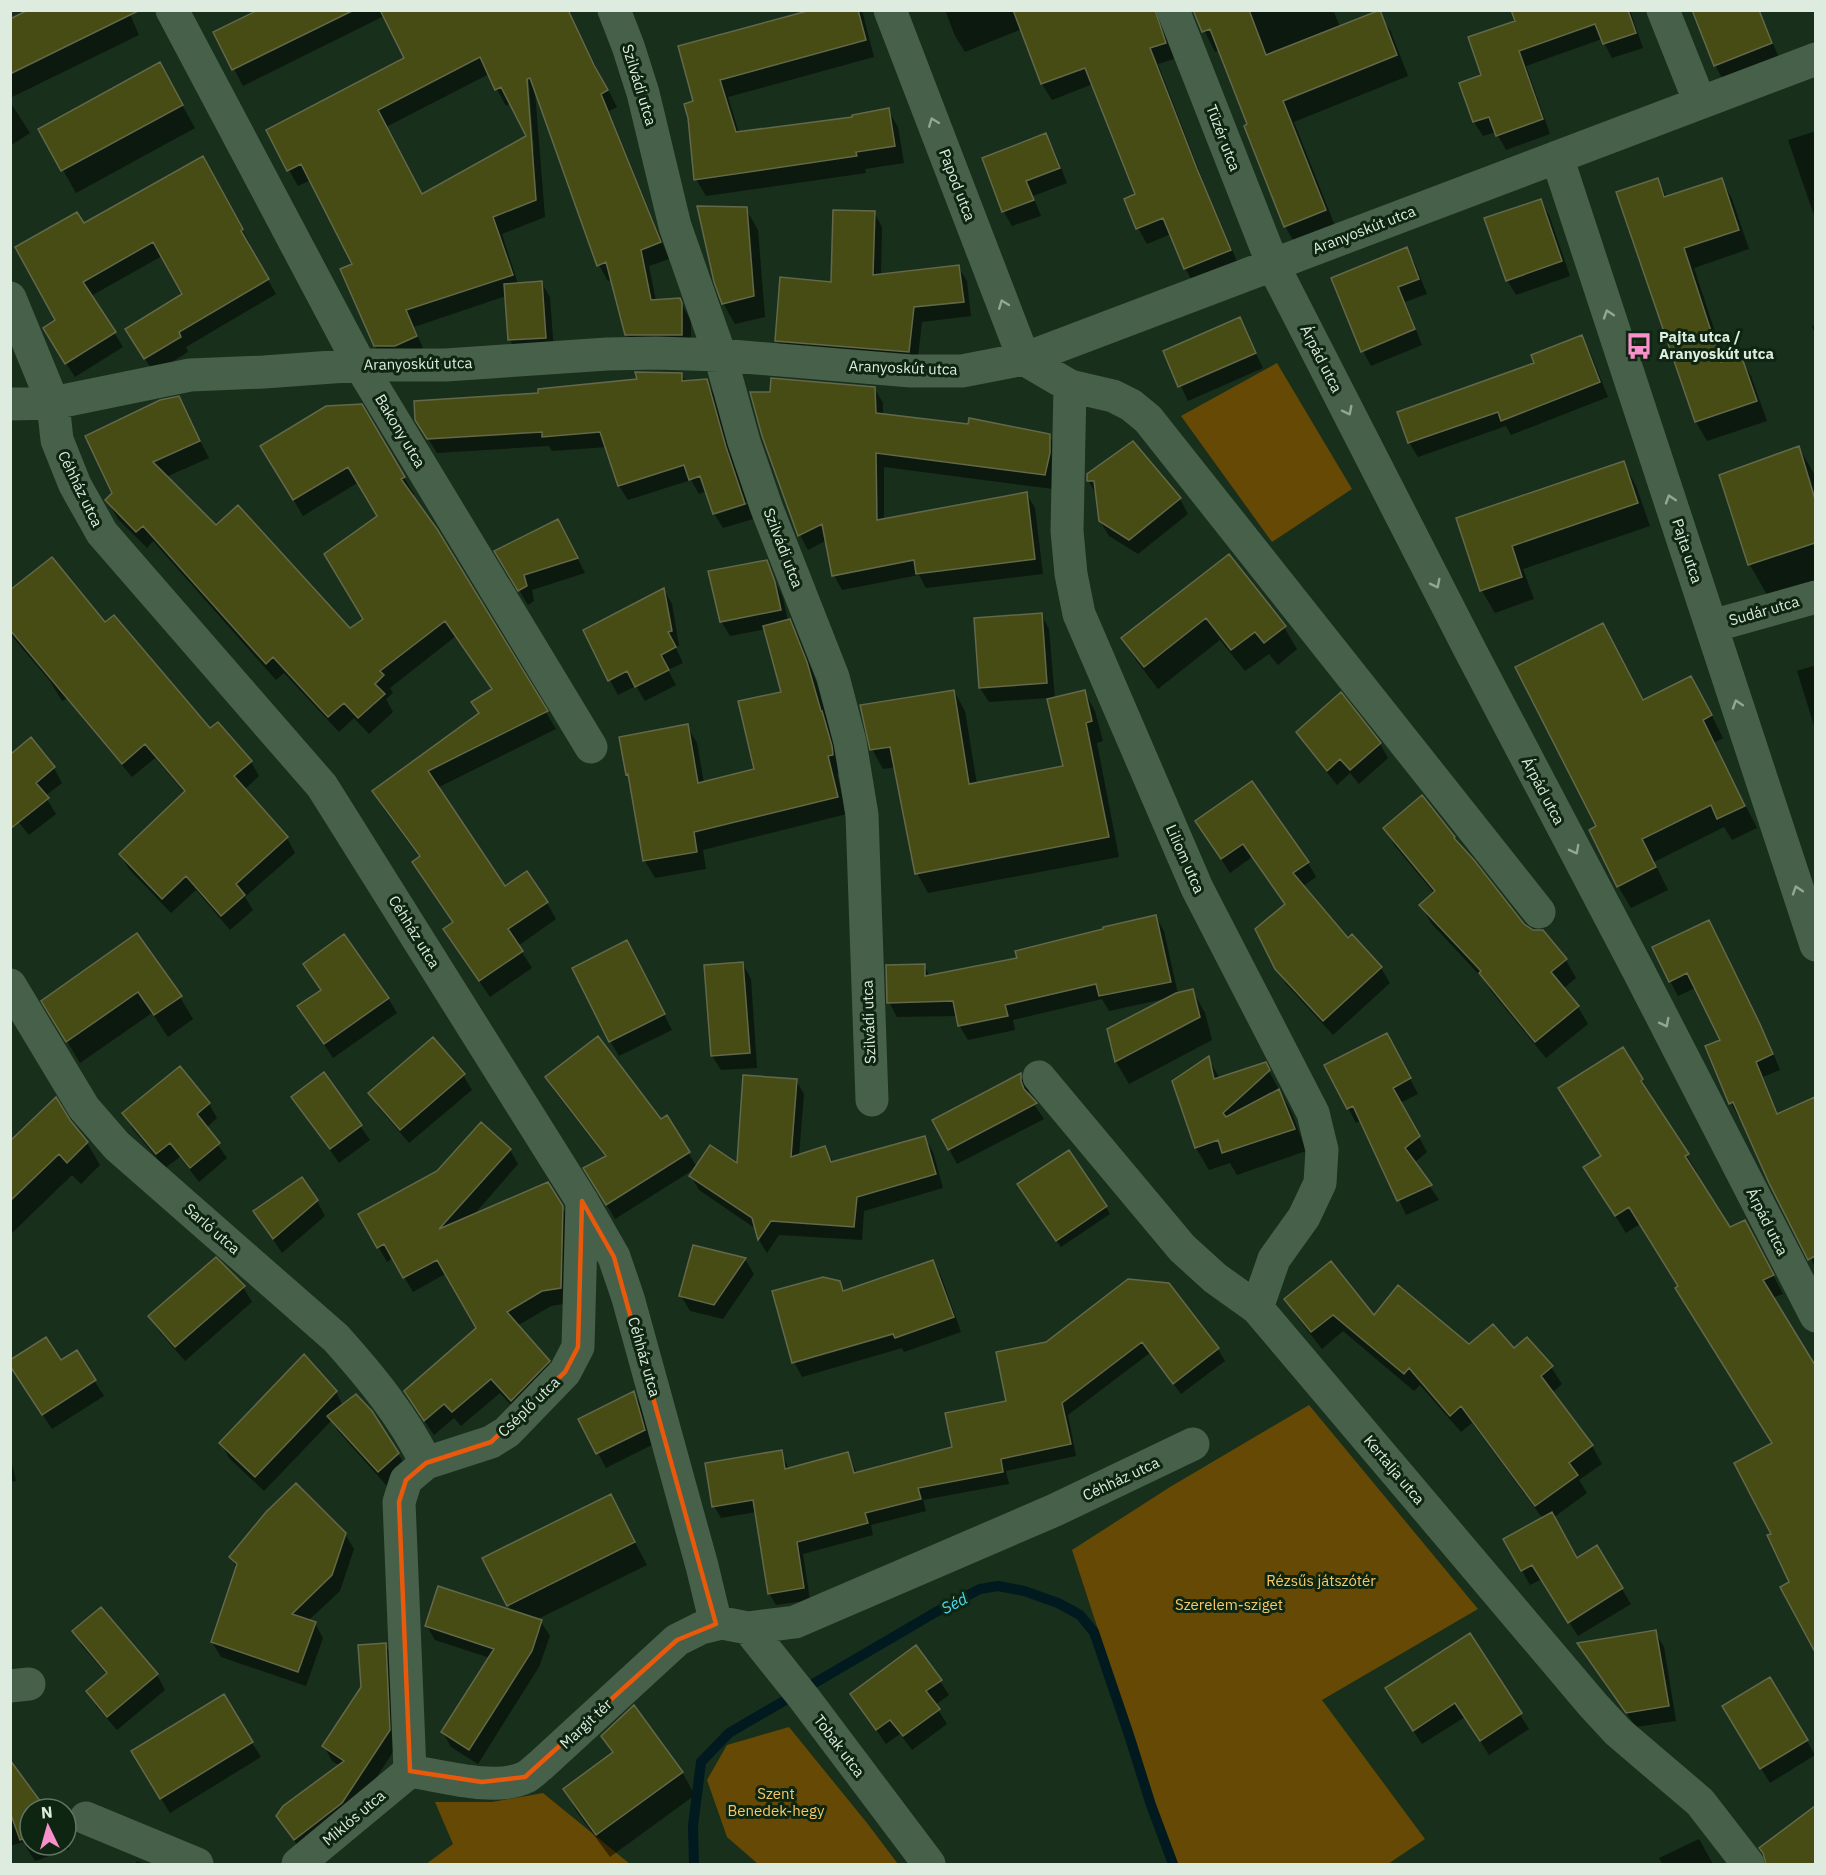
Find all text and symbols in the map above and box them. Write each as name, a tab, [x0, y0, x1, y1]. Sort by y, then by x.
street label: Szilvádi utca	[618, 42, 661, 128]
street label: Tüzér utca	[1202, 102, 1245, 174]
one-way arrow	[928, 117, 940, 128]
street label: Papod utca	[935, 146, 980, 224]
street label: Aranyoskút utca	[1310, 201, 1418, 258]
one-way arrow	[997, 299, 1010, 310]
one-way arrow	[1603, 309, 1616, 320]
street label: Árpád utca	[1296, 322, 1347, 396]
place label: Pajta utca / Aranyoskút utca	[1659, 327, 1775, 363]
bus stop icon: Pajta utca / Aranyoskút utca	[1624, 331, 1654, 361]
street label: Aranyoskút utca	[363, 353, 473, 374]
street label: Aranyoskút utca	[848, 356, 958, 379]
street label: Bakony utca	[371, 390, 430, 471]
one-way arrow	[1340, 404, 1352, 415]
street label: Céhház utca	[54, 448, 107, 530]
one-way arrow	[1665, 494, 1677, 505]
street label: Szilvádi utca	[760, 505, 807, 590]
street label: Pajta utca	[1668, 516, 1707, 586]
one-way arrow	[1429, 578, 1440, 589]
street label: Sudár utca	[1727, 591, 1801, 630]
one-way arrow	[1732, 699, 1745, 710]
street label: Árpád utca	[1518, 754, 1569, 828]
street label: Liliom utca	[1162, 821, 1209, 896]
one-way arrow	[1568, 844, 1579, 855]
one-way arrow	[1792, 885, 1805, 896]
street label: Céhház utca	[385, 892, 444, 972]
street label: Szilvádi utca	[858, 980, 879, 1064]
one-way arrow	[1658, 1017, 1669, 1027]
street label: Árpád utca	[1742, 1185, 1793, 1259]
street label: Sarló utca	[181, 1199, 244, 1258]
street label: Céhház utca	[624, 1315, 665, 1399]
street label: Cséplő utca	[494, 1372, 564, 1441]
street label: Kertalja utca	[1360, 1431, 1429, 1508]
street label: Céhház utca	[1079, 1453, 1162, 1505]
park label: Rézsűs játszótér	[1266, 1571, 1376, 1590]
water label: Séd	[937, 1588, 971, 1618]
park label: Szerelem-sziget	[1175, 1595, 1283, 1614]
street label: Margit tér	[555, 1694, 616, 1753]
street label: Tobak utca	[810, 1711, 869, 1781]
park label: Szent Benedek-hegy	[727, 1784, 825, 1820]
street label: Miklós utca	[318, 1786, 389, 1849]
north arrow	[18, 1797, 78, 1857]
text: N	[40, 1802, 53, 1823]

